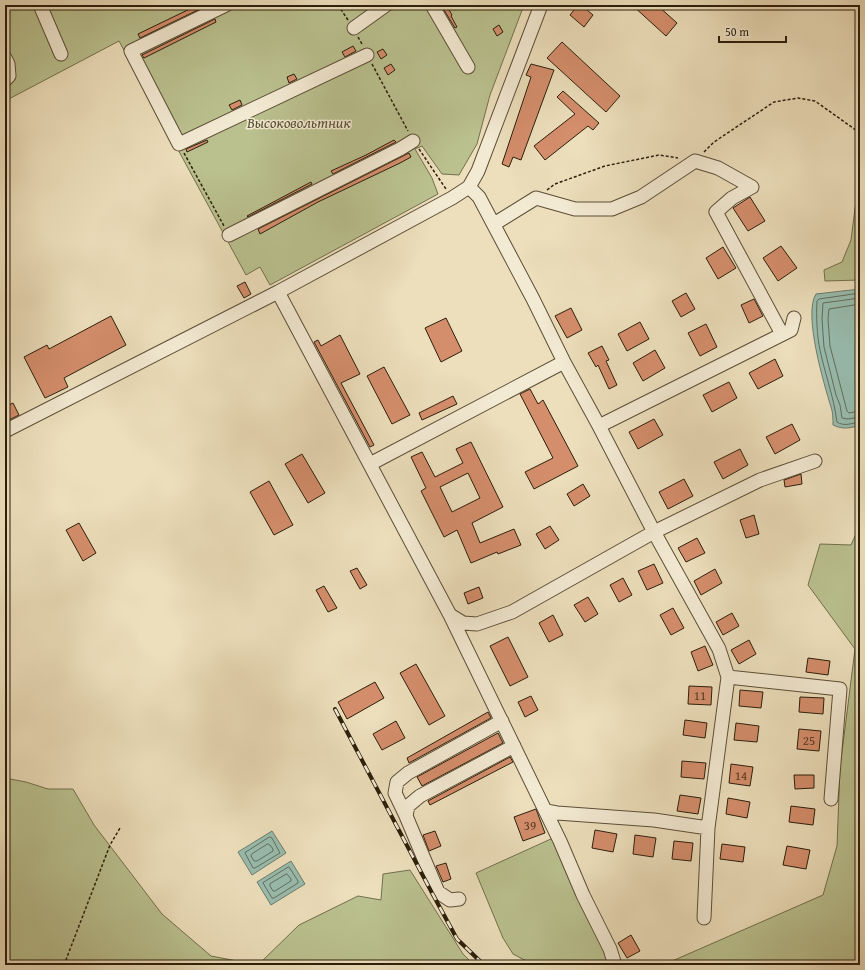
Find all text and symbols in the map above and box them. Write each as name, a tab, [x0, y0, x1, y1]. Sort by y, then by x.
scale bar	[719, 18, 786, 44]
text: 50 m	[725, 23, 749, 40]
park label: Высоковольтник	[246, 112, 351, 133]
house number: 11	[694, 686, 706, 705]
house number: 25	[803, 731, 815, 750]
house number: 14	[735, 766, 747, 785]
house number: 39	[524, 816, 536, 835]

